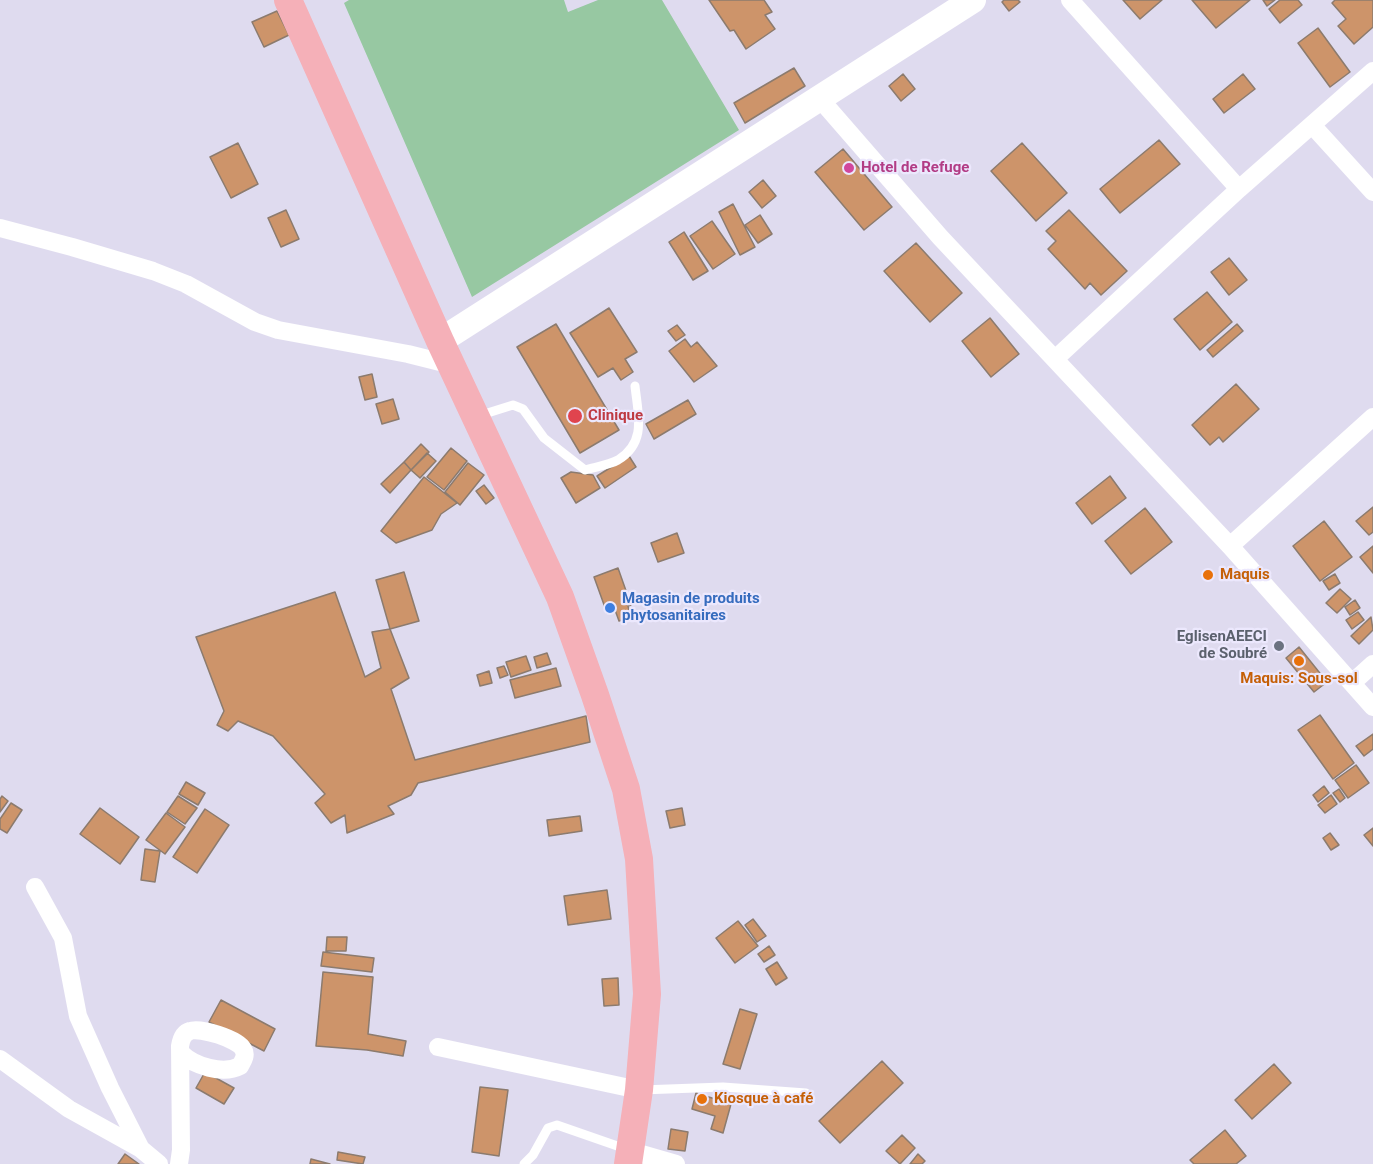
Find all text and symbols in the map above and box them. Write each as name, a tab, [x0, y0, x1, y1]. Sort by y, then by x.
place label: Hotel de Refuge	[861, 159, 969, 177]
marker: Hotel de Refuge	[842, 161, 856, 175]
marker: Clinique	[566, 407, 584, 425]
place label: Clinique	[588, 407, 643, 425]
place label: Maquis	[1220, 566, 1270, 584]
marker: Maquis	[1201, 568, 1215, 582]
place label: Magasin de produits phytosanitaires	[622, 590, 760, 625]
marker: Magasin de produits phytosanitaires	[603, 601, 617, 615]
place label: EglisenAEECI de Soubré	[1177, 628, 1267, 663]
marker: EglisenAEECI de Soubré	[1272, 639, 1286, 653]
marker: Maquis: Sous-sol	[1292, 654, 1306, 668]
place label: Maquis: Sous-sol	[1240, 670, 1358, 688]
place label: Kiosque à café	[714, 1090, 813, 1108]
marker: Kiosque à café	[695, 1092, 709, 1106]

